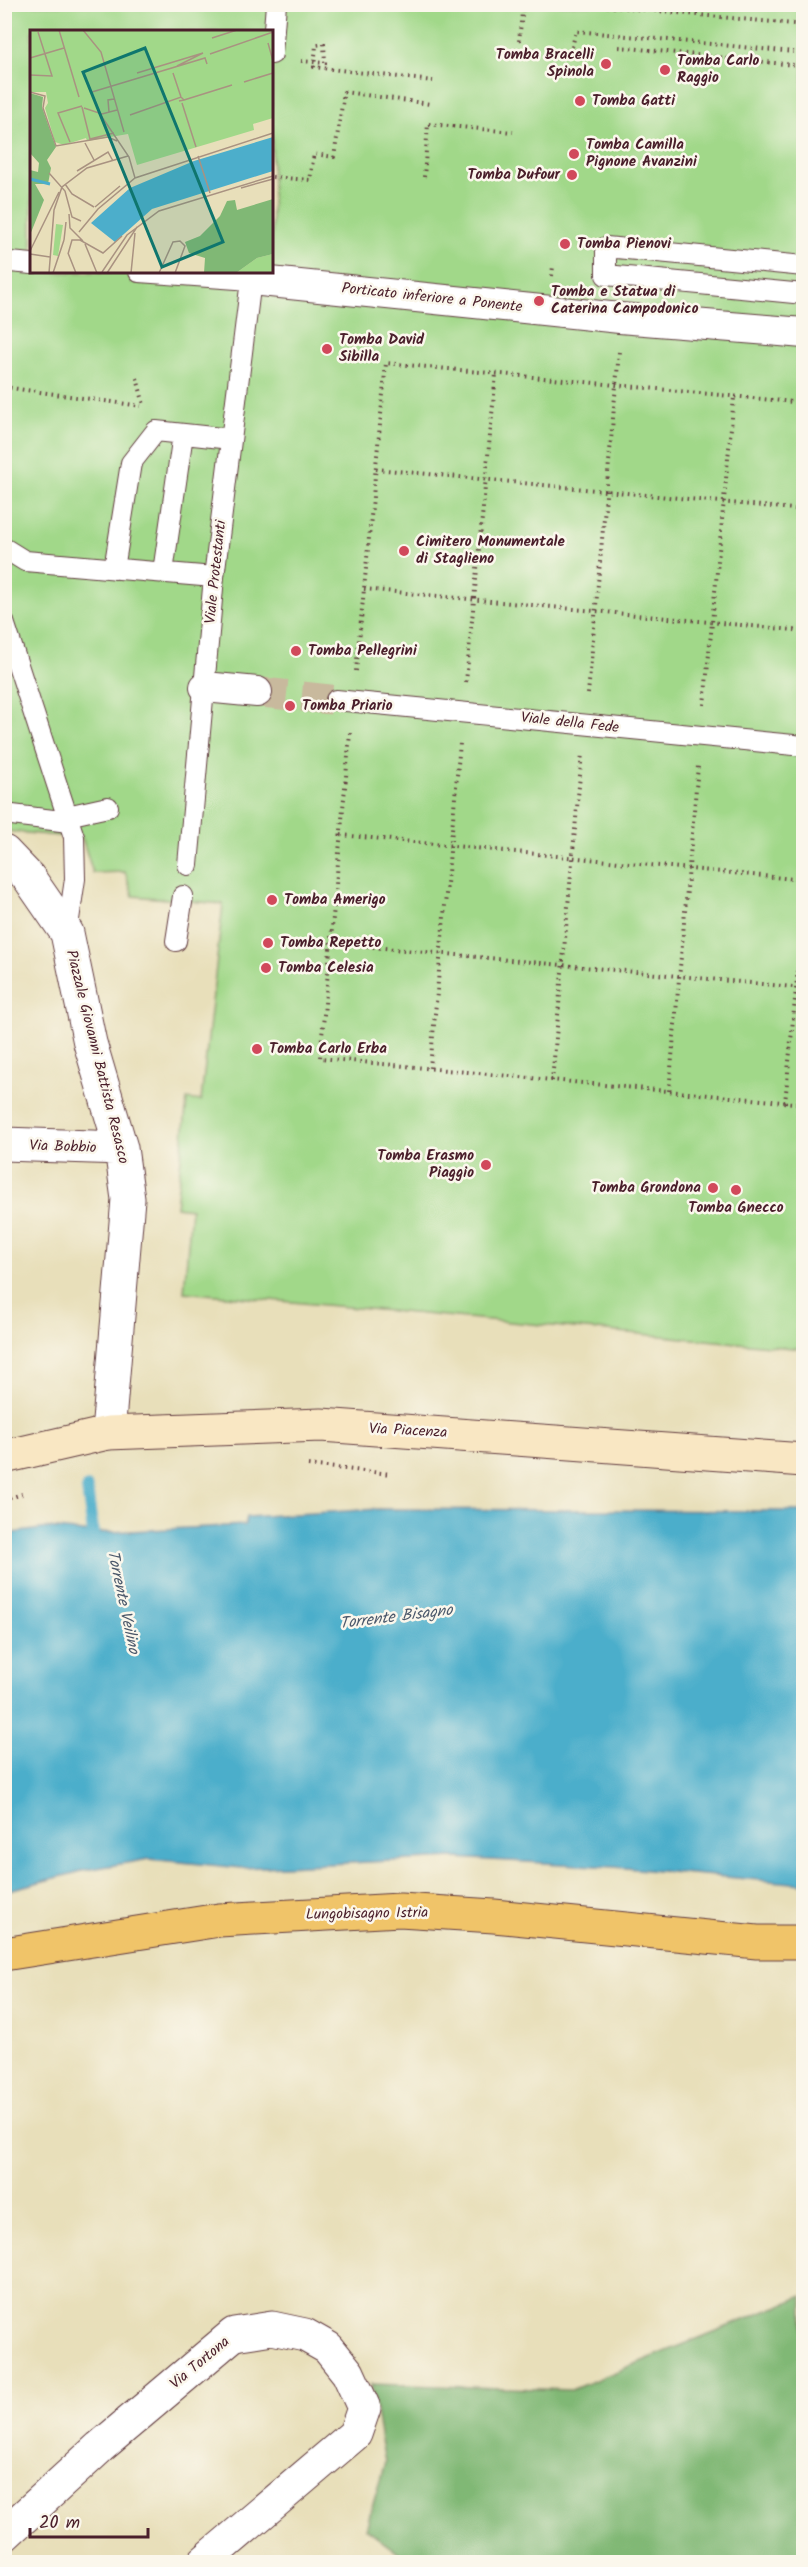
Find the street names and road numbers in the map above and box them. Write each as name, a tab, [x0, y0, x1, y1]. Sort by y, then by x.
street label: Porticato inferiore a Ponente	[340, 277, 524, 319]
street label: Viale Protestanti	[199, 518, 234, 625]
street label: Viale della Fede	[520, 706, 620, 740]
street label: Piazzale Giovanni Battista Resasco	[59, 948, 135, 1167]
street label: Via Bobbio	[29, 1134, 97, 1160]
street label: Via Piacenza	[368, 1417, 448, 1445]
street label: Lungobisagno Istria	[306, 1901, 428, 1927]
street label: Via Tortona	[165, 2331, 235, 2395]

